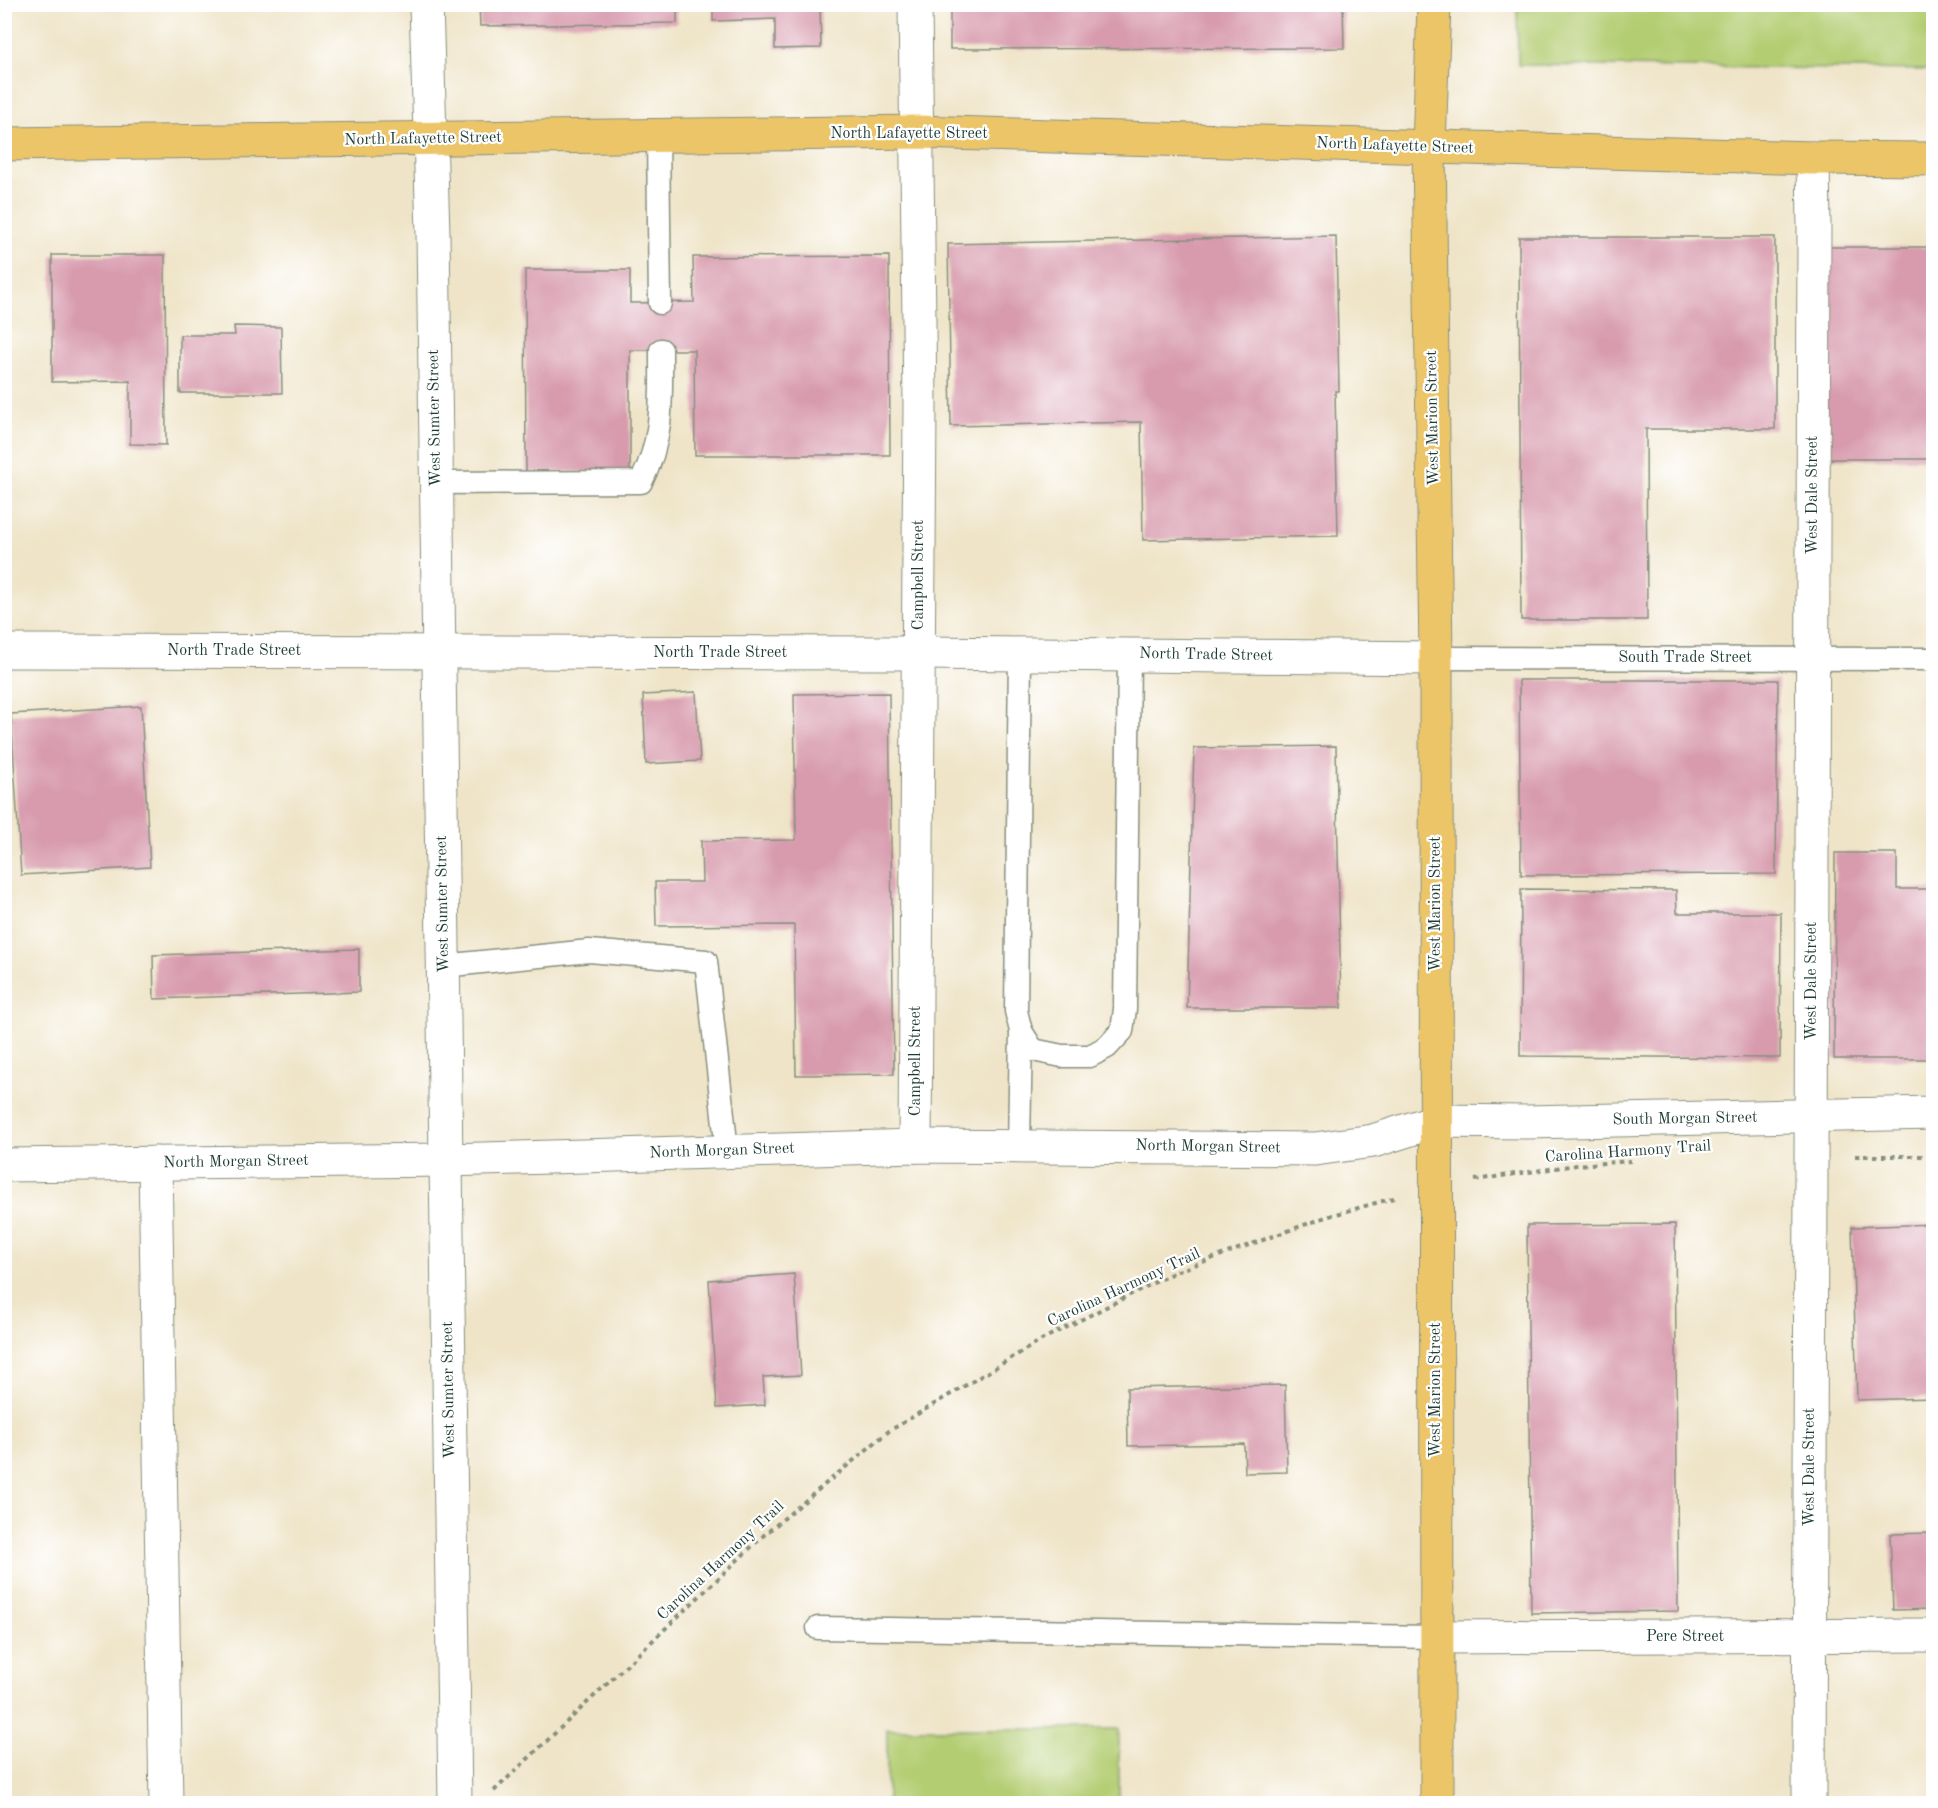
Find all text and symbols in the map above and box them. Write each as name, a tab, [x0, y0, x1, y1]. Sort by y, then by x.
street label: North Lafayette Street	[830, 126, 988, 142]
street label: North Lafayette Street	[344, 130, 502, 148]
street label: North Lafayette Street	[1316, 135, 1474, 157]
street label: West Sumter Street	[426, 349, 444, 487]
street label: West Marion Street	[1424, 350, 1442, 486]
street label: West Dale Street	[1805, 435, 1821, 554]
street label: Campbell Street	[911, 519, 927, 630]
street label: North Trade Street	[167, 643, 301, 659]
street label: North Trade Street	[653, 645, 787, 661]
street label: North Trade Street	[1139, 646, 1274, 664]
street label: South Trade Street	[1618, 650, 1752, 666]
street label: West Sumter Street	[434, 835, 452, 973]
street label: West Marion Street	[1428, 836, 1444, 972]
street label: West Dale Street	[1804, 921, 1820, 1040]
street label: Campbell Street	[908, 1005, 924, 1116]
street label: South Morgan Street	[1612, 1110, 1758, 1128]
street label: North Morgan Street	[1135, 1138, 1281, 1156]
street label: Carolina Harmony Trail	[1544, 1138, 1712, 1166]
street label: North Morgan Street	[649, 1140, 795, 1162]
street label: North Morgan Street	[163, 1153, 309, 1171]
street label: Carolina Harmony Trail	[1045, 1246, 1203, 1330]
street label: West Sumter Street	[440, 1321, 458, 1459]
street label: West Marion Street	[1428, 1322, 1444, 1458]
street label: West Dale Street	[1802, 1407, 1818, 1526]
street label: Carolina Harmony Trail	[655, 1498, 787, 1624]
street label: Pere Street	[1646, 1629, 1724, 1645]

